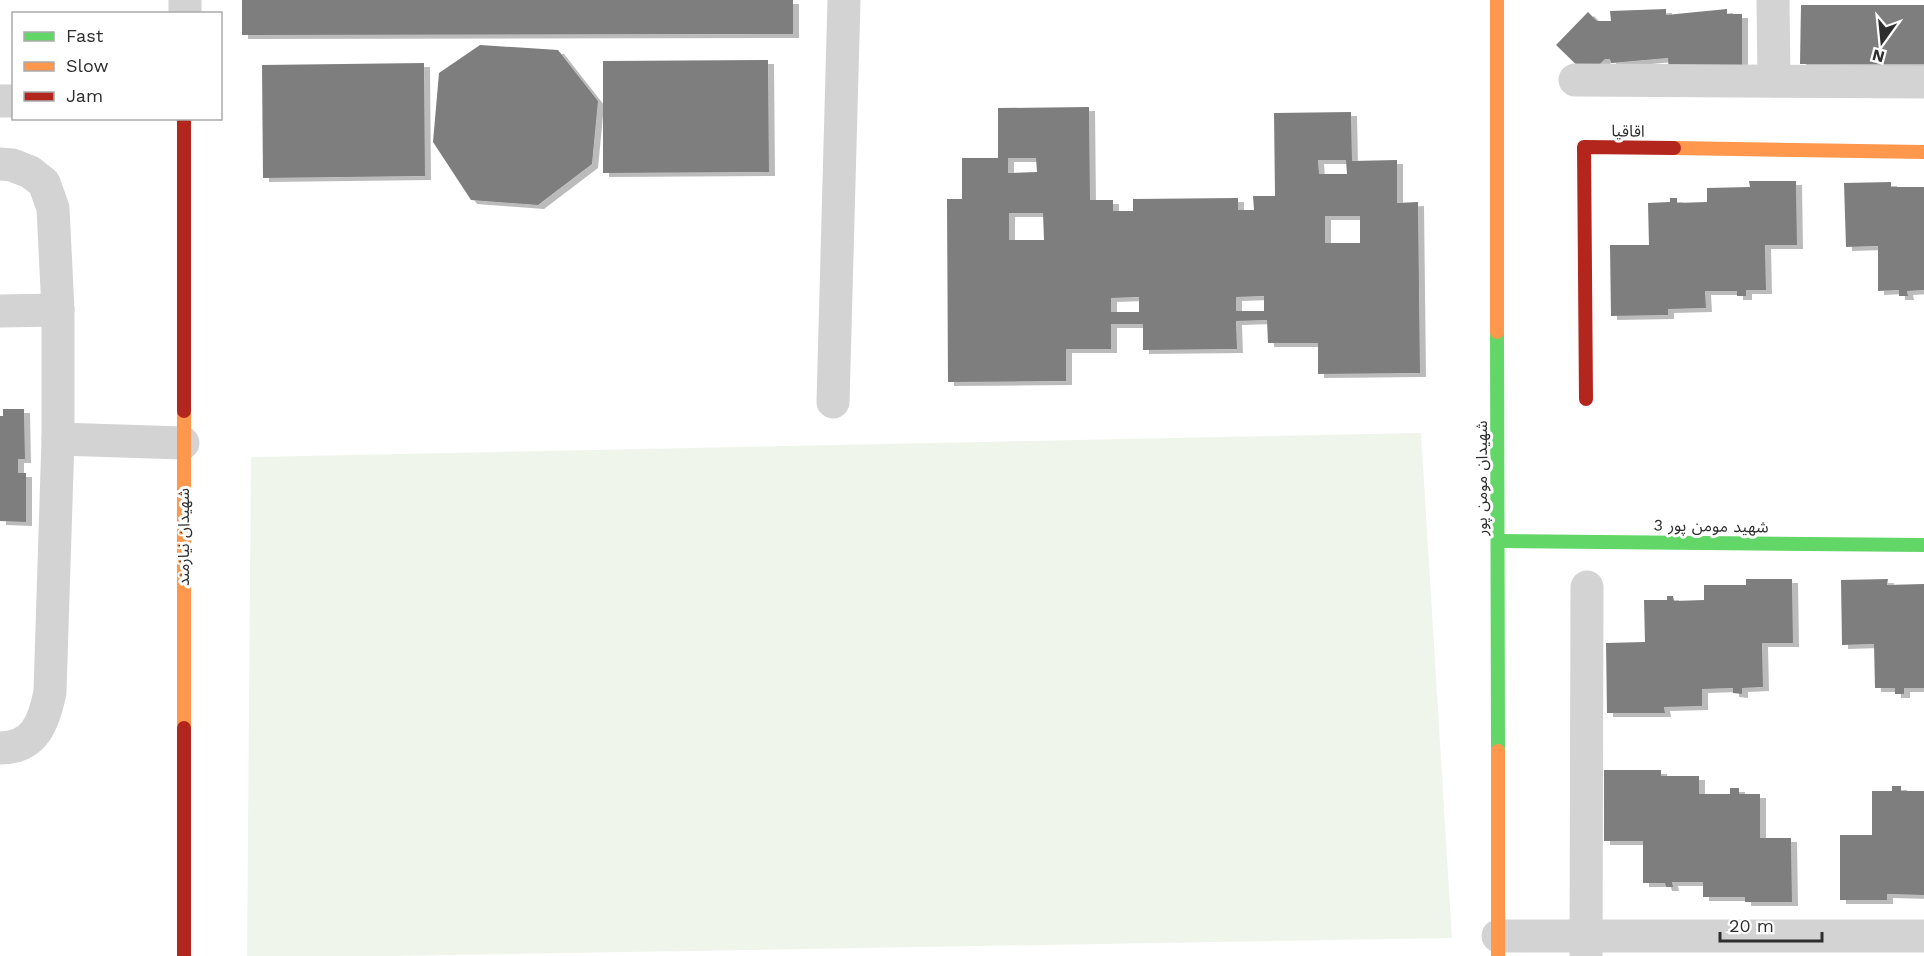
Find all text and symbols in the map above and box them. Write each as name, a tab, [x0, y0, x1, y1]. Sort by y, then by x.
legend	[12, 12, 222, 120]
north arrow	[1852, 12, 1912, 72]
text: Fast	[66, 25, 104, 46]
text: N	[1870, 45, 1886, 67]
text: Slow	[66, 55, 109, 76]
text: Jam	[66, 85, 103, 106]
street label: اقاقیا	[1611, 121, 1645, 141]
street label: شهیدان مومن پور	[1472, 420, 1492, 537]
street label: شهیدان نیازمند	[174, 488, 193, 586]
street label: شهید مومن پور 3	[1653, 515, 1769, 538]
scale bar	[1720, 905, 1822, 943]
text: 20 m	[1729, 915, 1774, 936]

